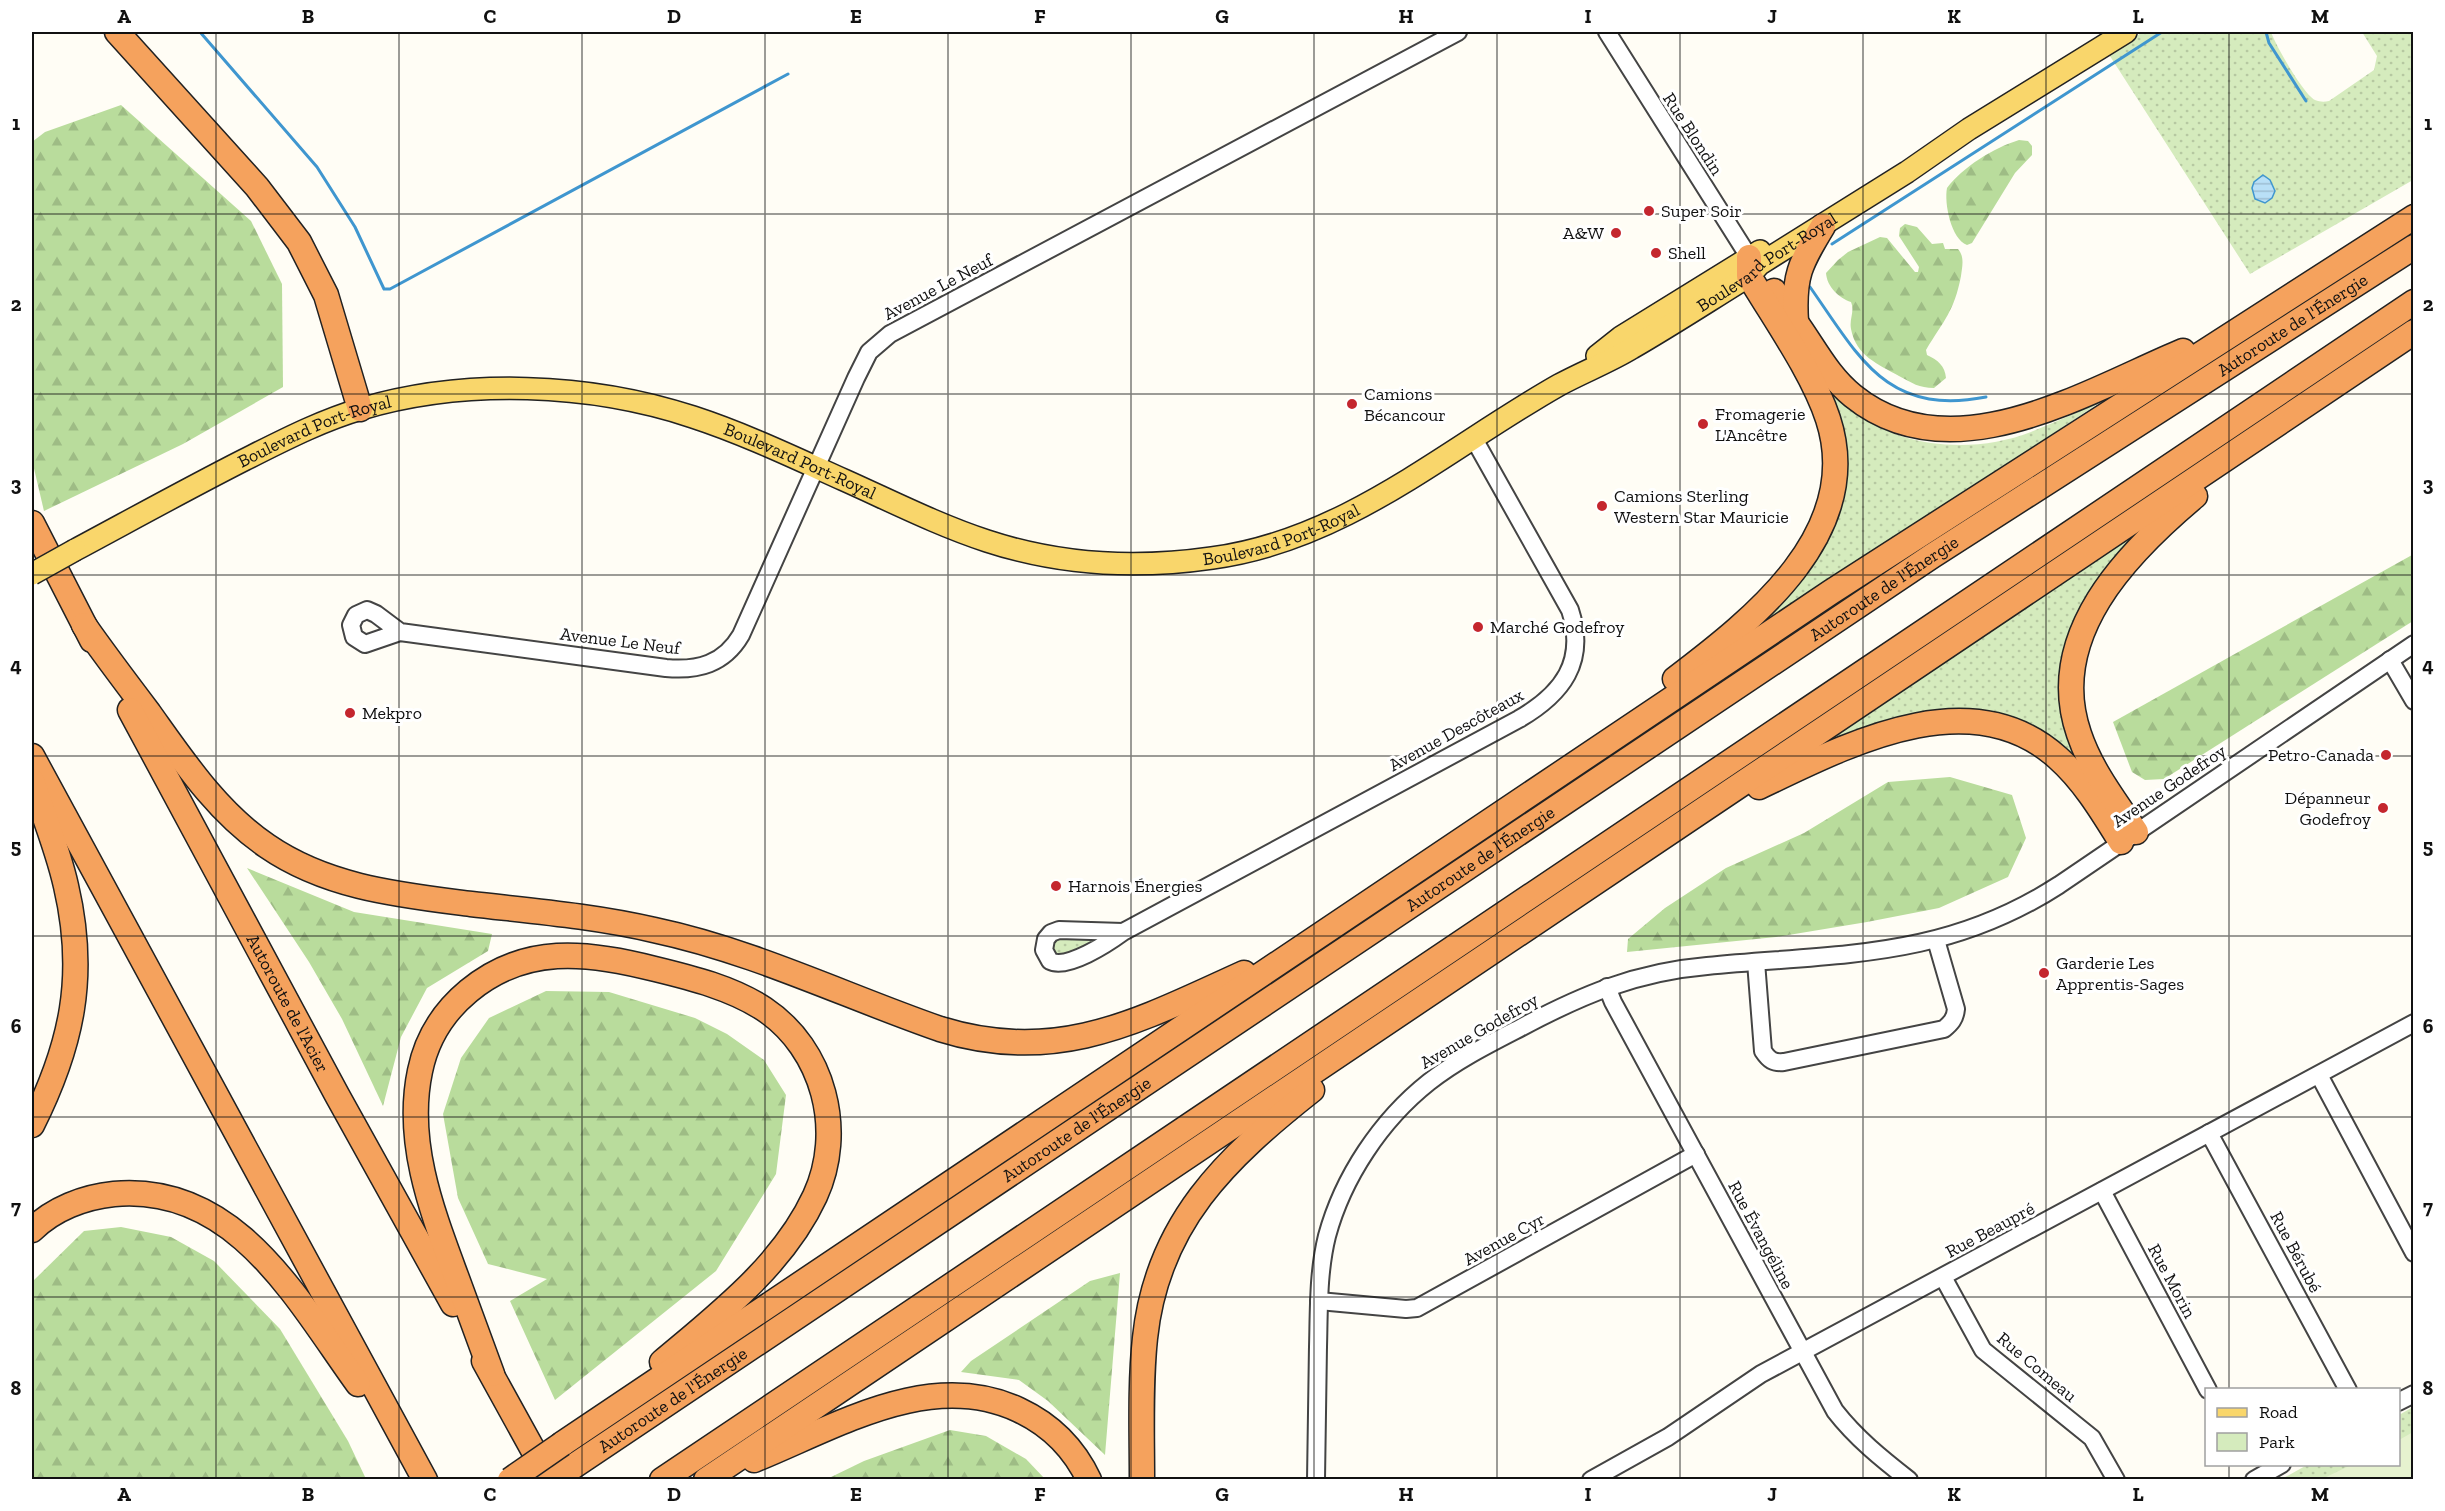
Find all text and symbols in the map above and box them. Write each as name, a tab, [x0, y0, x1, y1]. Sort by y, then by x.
text: A	[117, 4, 131, 28]
text: B	[302, 4, 314, 28]
text: C	[484, 4, 497, 28]
text: D	[667, 4, 681, 28]
text: E	[850, 4, 862, 28]
text: F	[1034, 4, 1046, 28]
text: G	[1215, 4, 1229, 28]
text: H	[1398, 4, 1414, 28]
text: I	[1584, 4, 1592, 28]
text: J	[1767, 4, 1777, 28]
text: K	[1947, 4, 1961, 28]
text: L	[2132, 4, 2144, 28]
text: M	[2311, 4, 2329, 28]
street label: Rue Blondin	[1658, 89, 1728, 180]
text: 1	[12, 111, 20, 135]
text: 1	[2424, 111, 2432, 135]
place label: Super Soir	[1661, 200, 1742, 222]
marker: Super Soir	[1642, 204, 1656, 218]
street label: Boulevard Port-Royal	[1693, 208, 1841, 317]
place label: A&W	[1563, 222, 1604, 244]
marker: A&W	[1609, 226, 1623, 240]
place label: Shell	[1668, 242, 1706, 264]
marker: Shell	[1649, 246, 1663, 260]
street label: Avenue Le Neuf	[880, 248, 998, 325]
street label: Autoroute de l'Énergie	[2213, 269, 2372, 381]
text: 2	[11, 292, 22, 316]
text: 2	[2423, 292, 2434, 316]
place label: Camions Bécancour	[1364, 383, 1446, 426]
street label: Boulevard Port-Royal	[234, 390, 394, 472]
marker: Camions Bécancour	[1345, 397, 1359, 411]
place label: Fromagerie L'Ancêtre	[1715, 403, 1805, 446]
marker: Fromagerie L'Ancêtre	[1696, 417, 1710, 431]
street label: Boulevard Port-Royal	[721, 418, 880, 504]
text: 3	[11, 472, 22, 496]
text: 3	[2423, 472, 2434, 496]
place label: Camions Sterling Western Star Mauricie	[1614, 485, 1789, 528]
street label: Boulevard Port-Royal	[1201, 499, 1363, 570]
marker: Camions Sterling Western Star Mauricie	[1595, 499, 1609, 513]
street label: Autoroute de l'Énergie	[1805, 531, 1963, 646]
place label: Marché Godefroy	[1490, 616, 1625, 638]
marker: Marché Godefroy	[1471, 620, 1485, 634]
street label: Avenue Le Neuf	[559, 623, 682, 659]
text: 4	[10, 653, 22, 677]
text: 4	[2422, 653, 2434, 677]
street label: Avenue Descôteaux	[1385, 684, 1527, 776]
place label: Mekpro	[362, 702, 422, 724]
marker: Mekpro	[343, 706, 357, 720]
street label: Avenue Godefroy	[2108, 739, 2231, 832]
place label: Petro-Canada	[2268, 744, 2374, 766]
marker: Petro-Canada	[2379, 748, 2393, 762]
place label: Dépanneur Godefroy	[2285, 787, 2372, 830]
street label: Autoroute de l'Énergie	[1402, 801, 1559, 916]
marker: Dépanneur Godefroy	[2376, 801, 2390, 815]
text: 5	[11, 834, 21, 858]
text: 5	[2423, 834, 2433, 858]
place label: Harnois Énergies	[1068, 875, 1203, 897]
marker: Harnois Énergies	[1049, 879, 1063, 893]
street label: Autoroute de l'Acier	[242, 930, 334, 1076]
place label: Garderie Les Apprentis-Sages	[2056, 952, 2184, 995]
marker: Garderie Les Apprentis-Sages	[2037, 966, 2051, 980]
street label: Avenue Godefroy	[1416, 988, 1543, 1074]
text: 6	[11, 1014, 22, 1038]
text: 6	[2423, 1014, 2434, 1038]
street label: Autoroute de l'Énergie	[998, 1072, 1155, 1187]
street label: Rue Évangéline	[1723, 1177, 1799, 1293]
text: 7	[11, 1195, 21, 1219]
text: 7	[2423, 1195, 2433, 1219]
street label: Rue Beaupré	[1942, 1197, 2038, 1263]
street label: Avenue Cyr	[1460, 1208, 1548, 1270]
street label: Rue Bérubé	[2265, 1208, 2327, 1296]
street label: Rue Morin	[2143, 1240, 2201, 1323]
street label: Rue Comeau	[1993, 1327, 2081, 1407]
street label: Autoroute de l'Énergie	[594, 1342, 751, 1458]
text: 8	[11, 1376, 22, 1400]
text: 8	[2423, 1376, 2434, 1400]
legend	[2205, 1388, 2400, 1466]
text: Road	[2259, 1401, 2298, 1423]
text: Park	[2259, 1431, 2295, 1453]
text: A	[117, 1482, 131, 1506]
text: B	[302, 1482, 314, 1506]
text: C	[484, 1482, 497, 1506]
text: D	[667, 1482, 681, 1506]
text: E	[850, 1482, 862, 1506]
text: F	[1034, 1482, 1046, 1506]
text: G	[1215, 1482, 1229, 1506]
text: H	[1398, 1482, 1414, 1506]
text: I	[1584, 1482, 1592, 1506]
text: J	[1767, 1482, 1777, 1506]
text: K	[1947, 1482, 1961, 1506]
text: L	[2132, 1482, 2144, 1506]
text: M	[2311, 1482, 2329, 1506]

